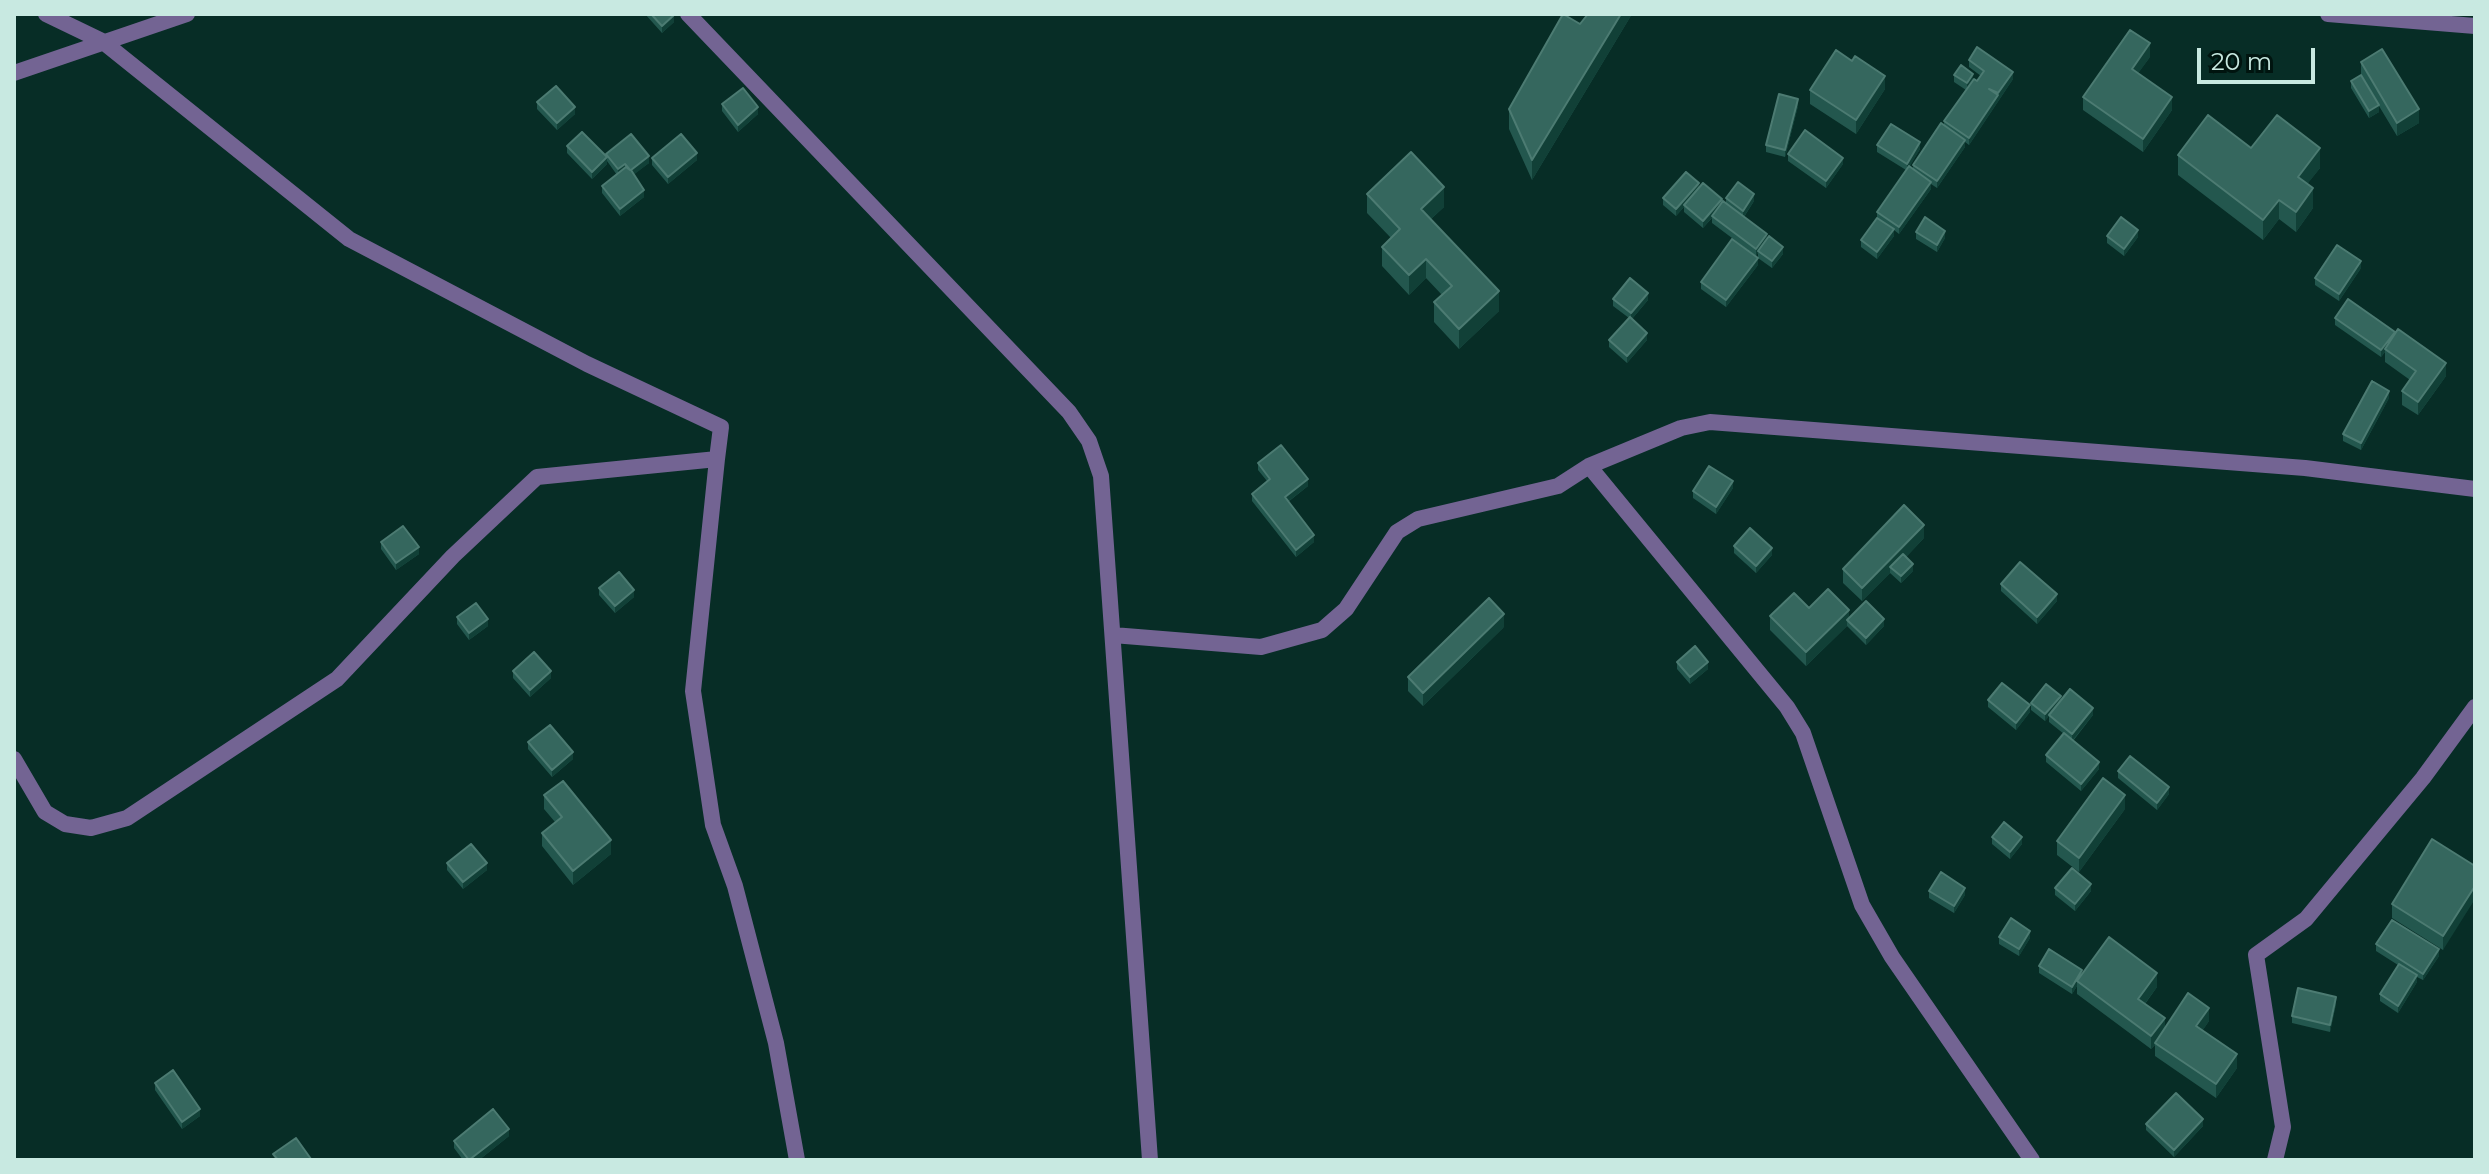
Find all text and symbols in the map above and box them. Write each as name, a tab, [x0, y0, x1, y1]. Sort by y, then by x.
scale bar	[2201, 32, 2319, 82]
text: 20 m	[2211, 47, 2272, 76]

